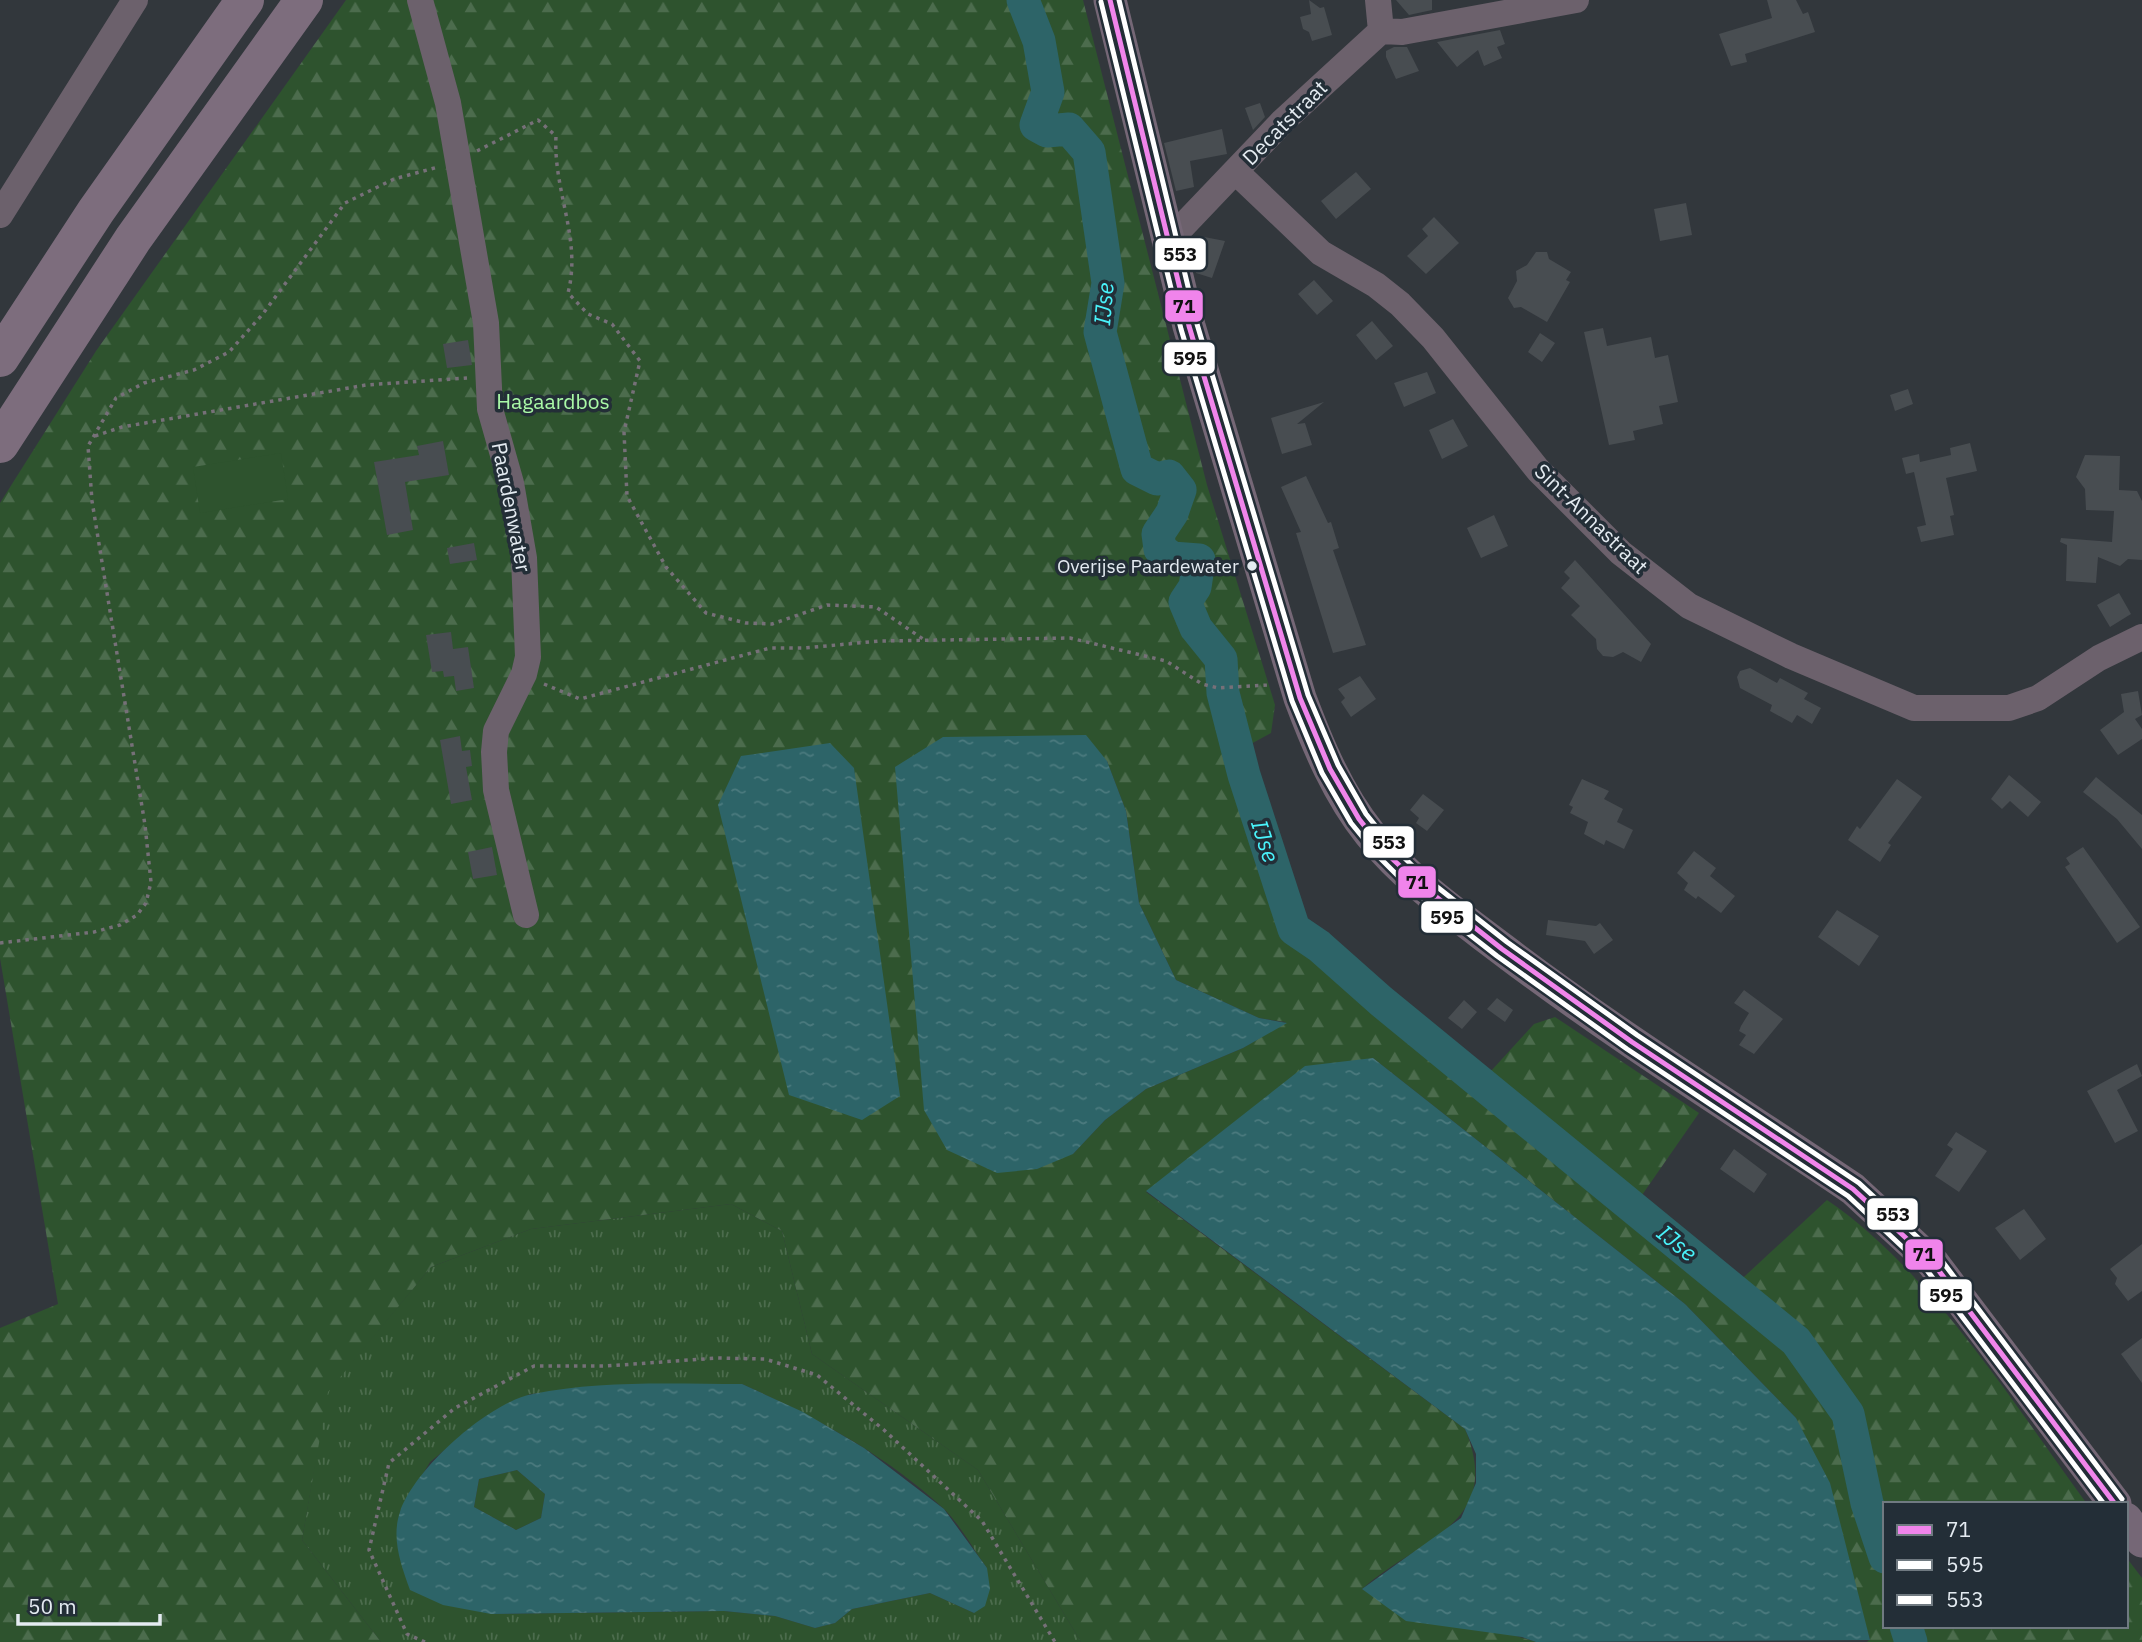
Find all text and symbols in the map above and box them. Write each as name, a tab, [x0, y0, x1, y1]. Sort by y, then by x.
street label: Decatstraat	[1236, 74, 1333, 171]
line badge: 553	[1154, 237, 1207, 271]
text: 553	[1163, 242, 1197, 266]
water label: IJse	[1086, 281, 1120, 327]
line badge: 71	[1164, 289, 1204, 323]
text: 71	[1173, 294, 1196, 318]
line badge: 595	[1163, 341, 1216, 375]
text: 595	[1173, 346, 1207, 370]
park label: Hagaardbos	[496, 387, 610, 415]
street label: Paardenwater	[486, 439, 538, 574]
street label: Sint-Annastraat	[1529, 457, 1655, 580]
place label: Overijse Paardewater	[1057, 554, 1239, 578]
marker: Overijse Paardewater	[1245, 559, 1259, 573]
water label: IJse	[1245, 816, 1287, 866]
line badge: 553	[1362, 825, 1415, 859]
text: 553	[1372, 830, 1406, 854]
line badge: 71	[1397, 865, 1437, 899]
text: 71	[1406, 870, 1429, 894]
line badge: 595	[1420, 900, 1474, 934]
text: 595	[1430, 905, 1464, 929]
line badge: 553	[1866, 1197, 1919, 1231]
text: 553	[1876, 1202, 1910, 1226]
water label: IJse	[1651, 1217, 1704, 1268]
line badge: 71	[1904, 1238, 1944, 1271]
text: 71	[1913, 1242, 1936, 1266]
line badge: 595	[1919, 1278, 1973, 1312]
text: 595	[1929, 1283, 1963, 1307]
legend	[1883, 1502, 2128, 1628]
text: 71	[1946, 1515, 1971, 1543]
text: 595	[1946, 1550, 1984, 1578]
scale bar	[18, 1582, 159, 1626]
text: 553	[1946, 1585, 1984, 1613]
text: 50 m	[28, 1592, 77, 1620]

